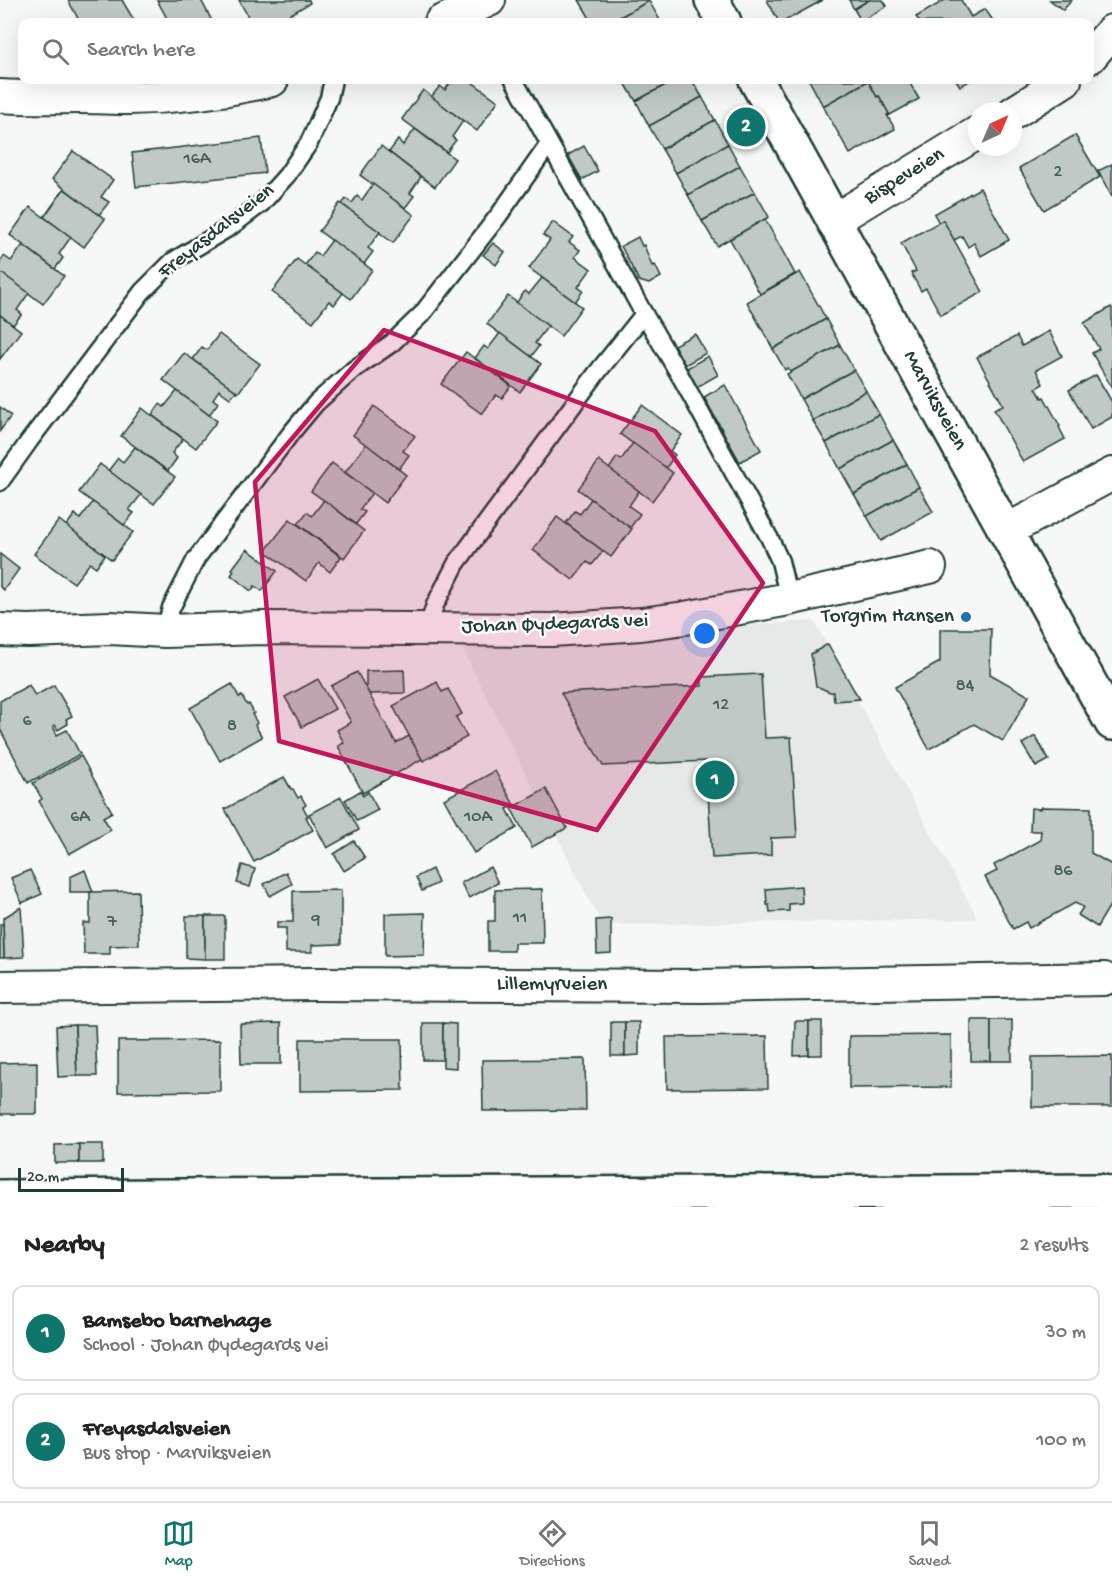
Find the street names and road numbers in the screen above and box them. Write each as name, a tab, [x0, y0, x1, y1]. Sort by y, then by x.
street label: Bispeveien	[860, 143, 950, 212]
street label: Freyasdalsveien	[153, 179, 280, 286]
street label: Marviksveien	[896, 347, 972, 455]
street label: Johan Øydegards vei	[461, 609, 649, 641]
street label: Lillemyrveien	[497, 973, 607, 998]

